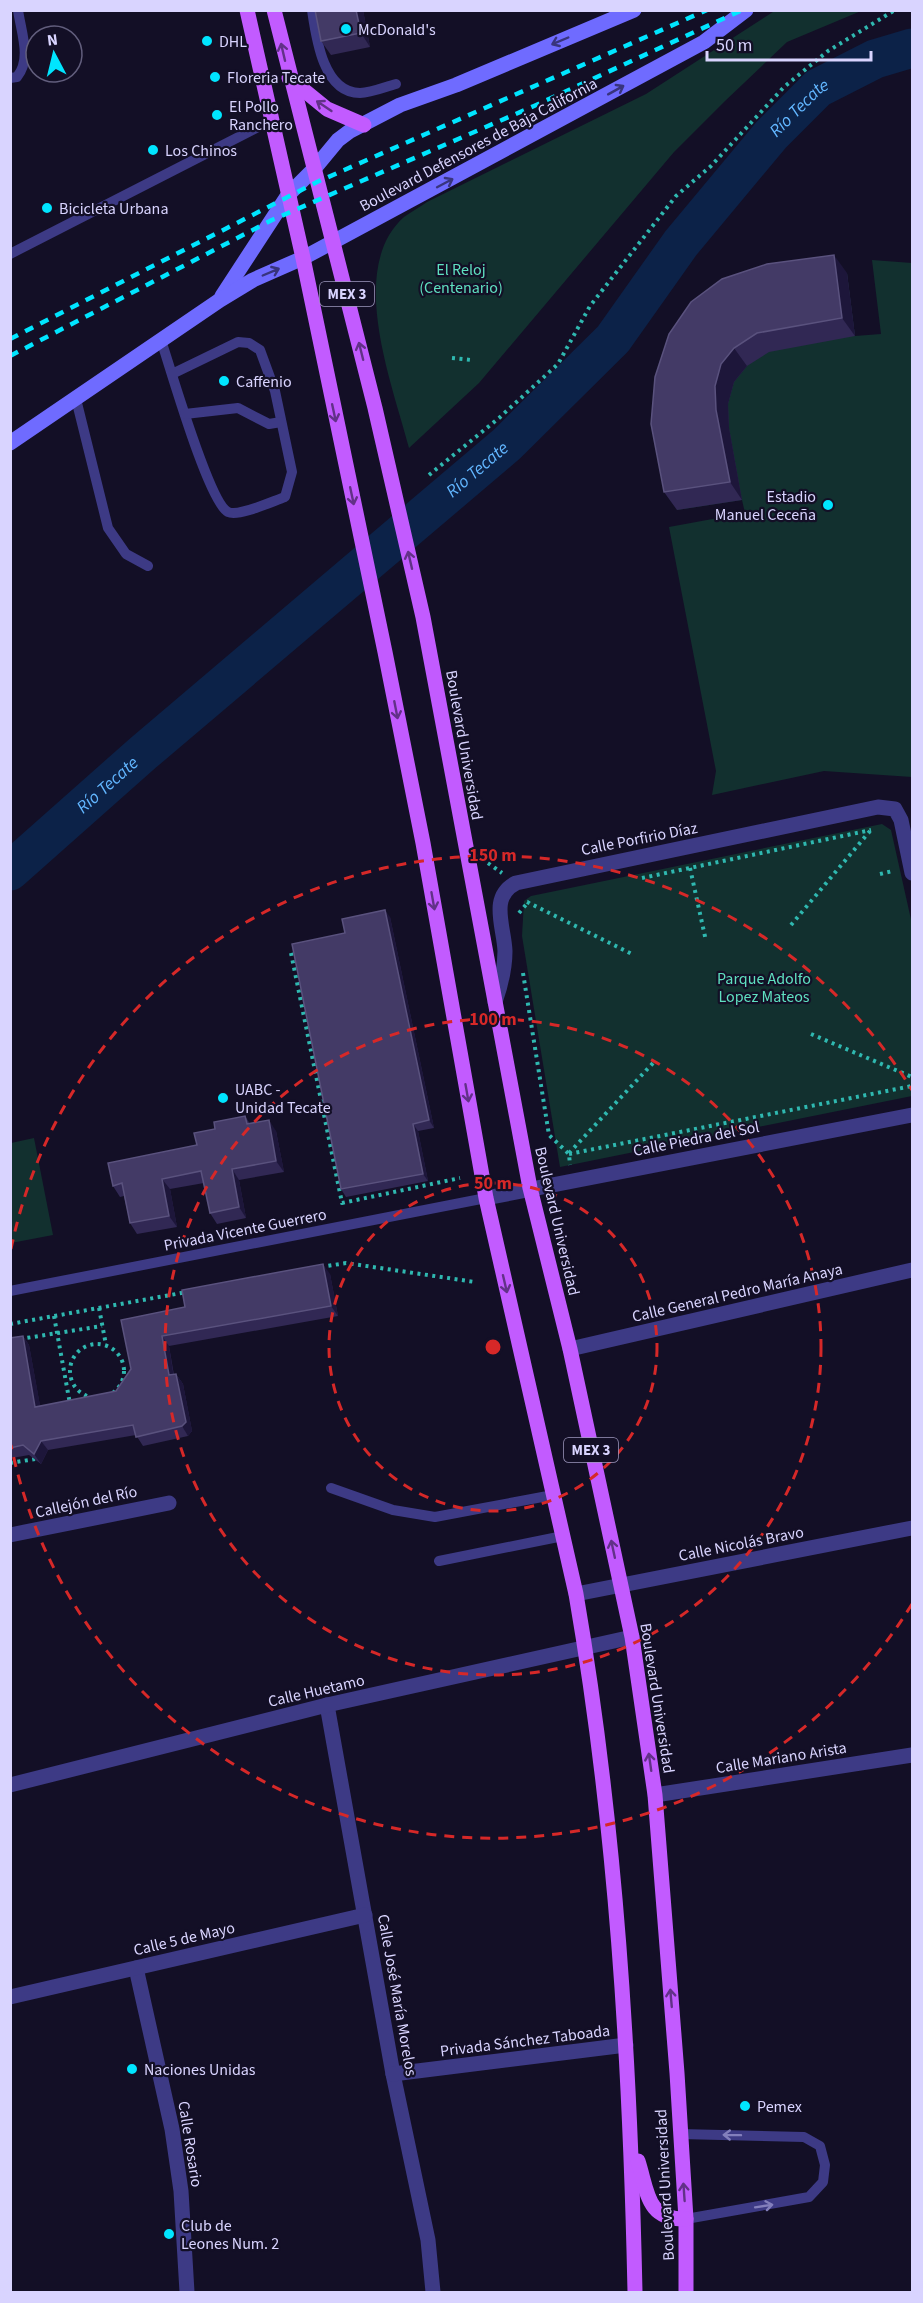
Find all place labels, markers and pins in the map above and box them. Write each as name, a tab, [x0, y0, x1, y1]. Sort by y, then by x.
place label: McDonald's	[358, 19, 436, 41]
marker: McDonald's	[339, 22, 353, 36]
place label: DHL	[219, 31, 247, 53]
marker: DHL	[200, 34, 214, 48]
place label: Floreria Tecate	[227, 67, 325, 89]
marker: Floreria Tecate	[208, 70, 222, 84]
place label: El Pollo Ranchero	[229, 96, 293, 136]
marker: El Pollo Ranchero	[210, 108, 224, 122]
place label: Los Chinos	[165, 140, 237, 162]
marker: Los Chinos	[146, 143, 160, 157]
place label: Bicicleta Urbana	[59, 198, 168, 220]
marker: Bicicleta Urbana	[40, 201, 54, 215]
place label: Caffenio	[236, 371, 292, 393]
marker: Caffenio	[217, 374, 231, 388]
place label: Estadio Manuel Ceceña	[715, 486, 816, 526]
marker: Estadio Manuel Ceceña	[821, 498, 835, 512]
place label: UABC - Unidad Tecate	[235, 1079, 331, 1119]
marker: UABC - Unidad Tecate	[216, 1091, 230, 1105]
centre of rings	[483, 1337, 503, 1357]
place label: Naciones Unidas	[144, 2059, 256, 2081]
marker: Naciones Unidas	[125, 2062, 139, 2076]
place label: Pemex	[757, 2096, 802, 2118]
marker: Pemex	[738, 2099, 752, 2113]
place label: Club de Leones Num. 2	[181, 2215, 279, 2255]
marker: Club de Leones Num. 2	[162, 2227, 176, 2241]

